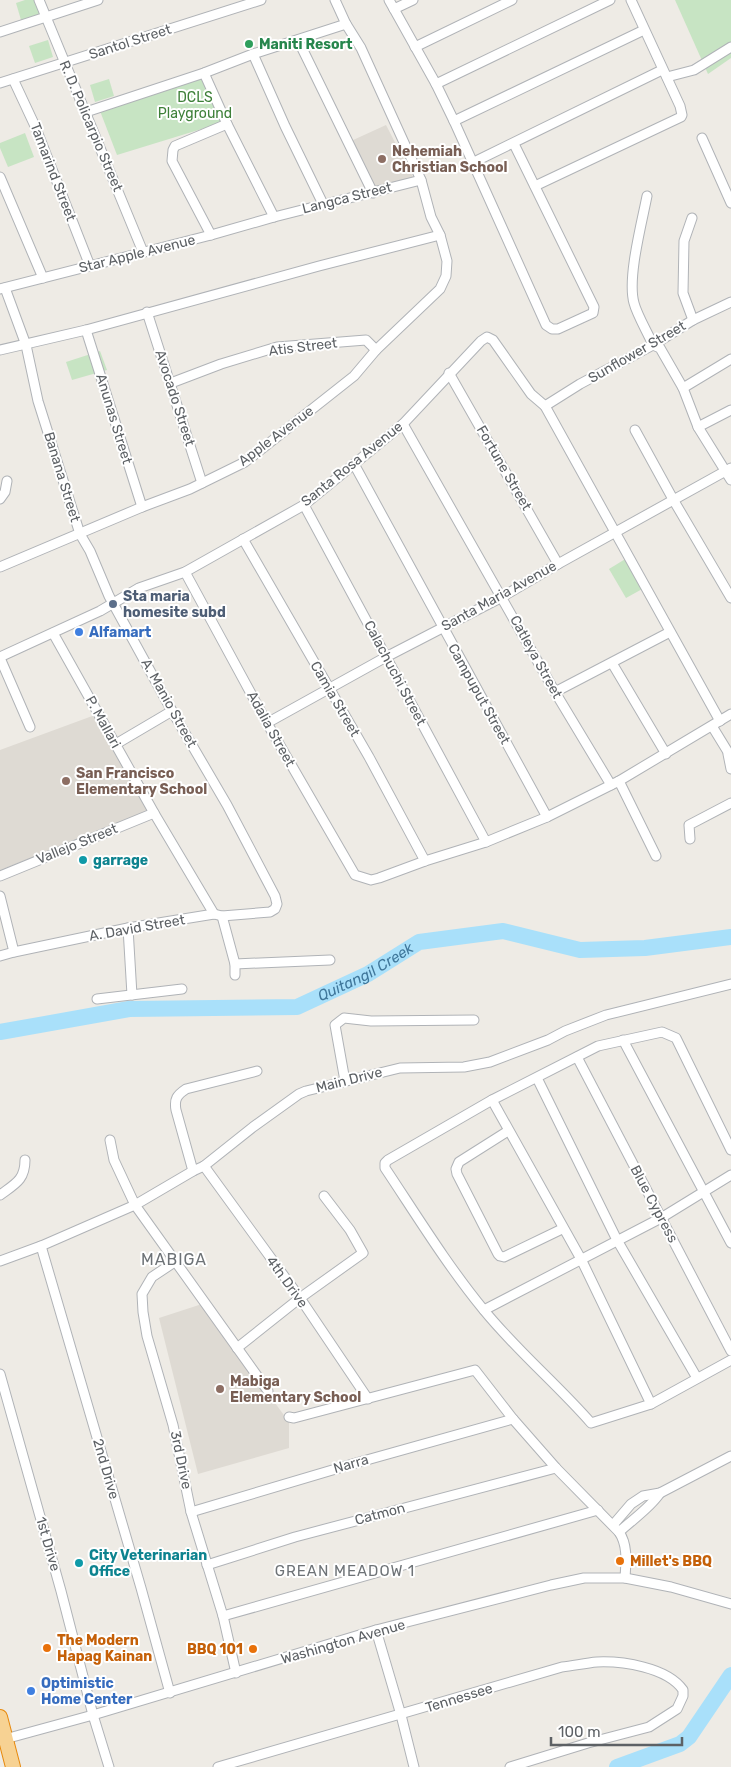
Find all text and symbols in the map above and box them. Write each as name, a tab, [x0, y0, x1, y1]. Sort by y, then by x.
street label: Santol Street	[87, 21, 174, 63]
place label: Maniti Resort	[259, 36, 353, 53]
marker: Maniti Resort	[243, 38, 255, 50]
street label: R. D. Policarpio Street	[56, 58, 127, 195]
park label: DCLS Playground	[158, 89, 232, 122]
street label: Tamarind Street	[26, 120, 80, 224]
place label: Nehemiah Christian School	[392, 143, 508, 176]
marker: Nehemiah Christian School	[376, 153, 388, 165]
street label: Langca Street	[300, 179, 394, 217]
street label: Star Apple Avenue	[77, 231, 197, 277]
street label: Sunflower Street	[585, 317, 689, 387]
street label: Atis Street	[268, 334, 339, 360]
street label: Avocado Street	[151, 348, 199, 449]
street label: Anunas Street	[92, 372, 136, 467]
street label: Apple Avenue	[235, 402, 317, 470]
street label: Santa Rosa Avenue	[298, 418, 406, 510]
street label: Fortune Street	[473, 422, 535, 514]
street label: Banana Street	[40, 430, 84, 525]
street label: Santa Maria Avenue	[439, 557, 560, 635]
place label: Sta maria homesite subd	[123, 588, 226, 621]
marker: Sta maria homesite subd	[107, 598, 119, 610]
street label: Catleya Street	[506, 612, 566, 702]
street label: Calachuchi Street	[360, 618, 430, 729]
place label: Alfamart	[89, 624, 152, 641]
marker: Alfamart	[73, 626, 85, 638]
street label: Campuput Street	[444, 641, 514, 748]
street label: A. Manio Street	[138, 656, 201, 751]
street label: Camia Street	[307, 658, 364, 740]
street label: Adalia Street	[243, 688, 299, 770]
street label: P. Mallari	[82, 693, 124, 751]
place label: San Francisco Elementary School	[76, 765, 207, 798]
marker: San Francisco Elementary School	[60, 775, 72, 787]
street label: Vallejo Street	[34, 820, 121, 868]
place label: garrage	[93, 852, 148, 869]
marker: garrage	[77, 854, 89, 866]
street label: A. David Street	[88, 911, 187, 945]
water label: Quitangil Creek	[315, 939, 417, 1005]
street label: Main Drive	[314, 1064, 384, 1096]
street label: Blue Cypress	[627, 1162, 681, 1246]
district label: MABIGA	[141, 1250, 207, 1269]
street label: 4th Drive	[263, 1253, 312, 1311]
place label: Mabiga Elementary School	[230, 1373, 361, 1406]
marker: Mabiga Elementary School	[214, 1383, 226, 1395]
street label: 3rd Drive	[167, 1429, 195, 1491]
street label: 2nd Drive	[89, 1437, 123, 1501]
street label: Narra	[331, 1451, 371, 1477]
street label: Catmon	[353, 1499, 407, 1529]
street label: 1st Drive	[32, 1515, 64, 1573]
place label: City Veterinarian Office	[89, 1547, 207, 1580]
place label: Millet's BBQ	[630, 1553, 712, 1570]
marker: Millet's BBQ	[614, 1555, 626, 1567]
marker: City Veterinarian Office	[73, 1557, 85, 1569]
district label: GREAN MEADOW 1	[275, 1562, 415, 1580]
street label: Washington Avenue	[279, 1616, 407, 1668]
place label: The Modern Hapag Kainan	[57, 1632, 152, 1665]
place label: BBQ 101	[187, 1641, 243, 1658]
marker: The Modern Hapag Kainan	[41, 1642, 53, 1654]
marker: BBQ 101	[247, 1643, 259, 1655]
place label: Optimistic Home Center	[41, 1675, 133, 1708]
street label: Tennessee	[423, 1680, 495, 1716]
marker: Optimistic Home Center	[25, 1685, 37, 1697]
scale bar	[551, 1714, 682, 1746]
text: 100 m	[558, 1723, 600, 1741]

